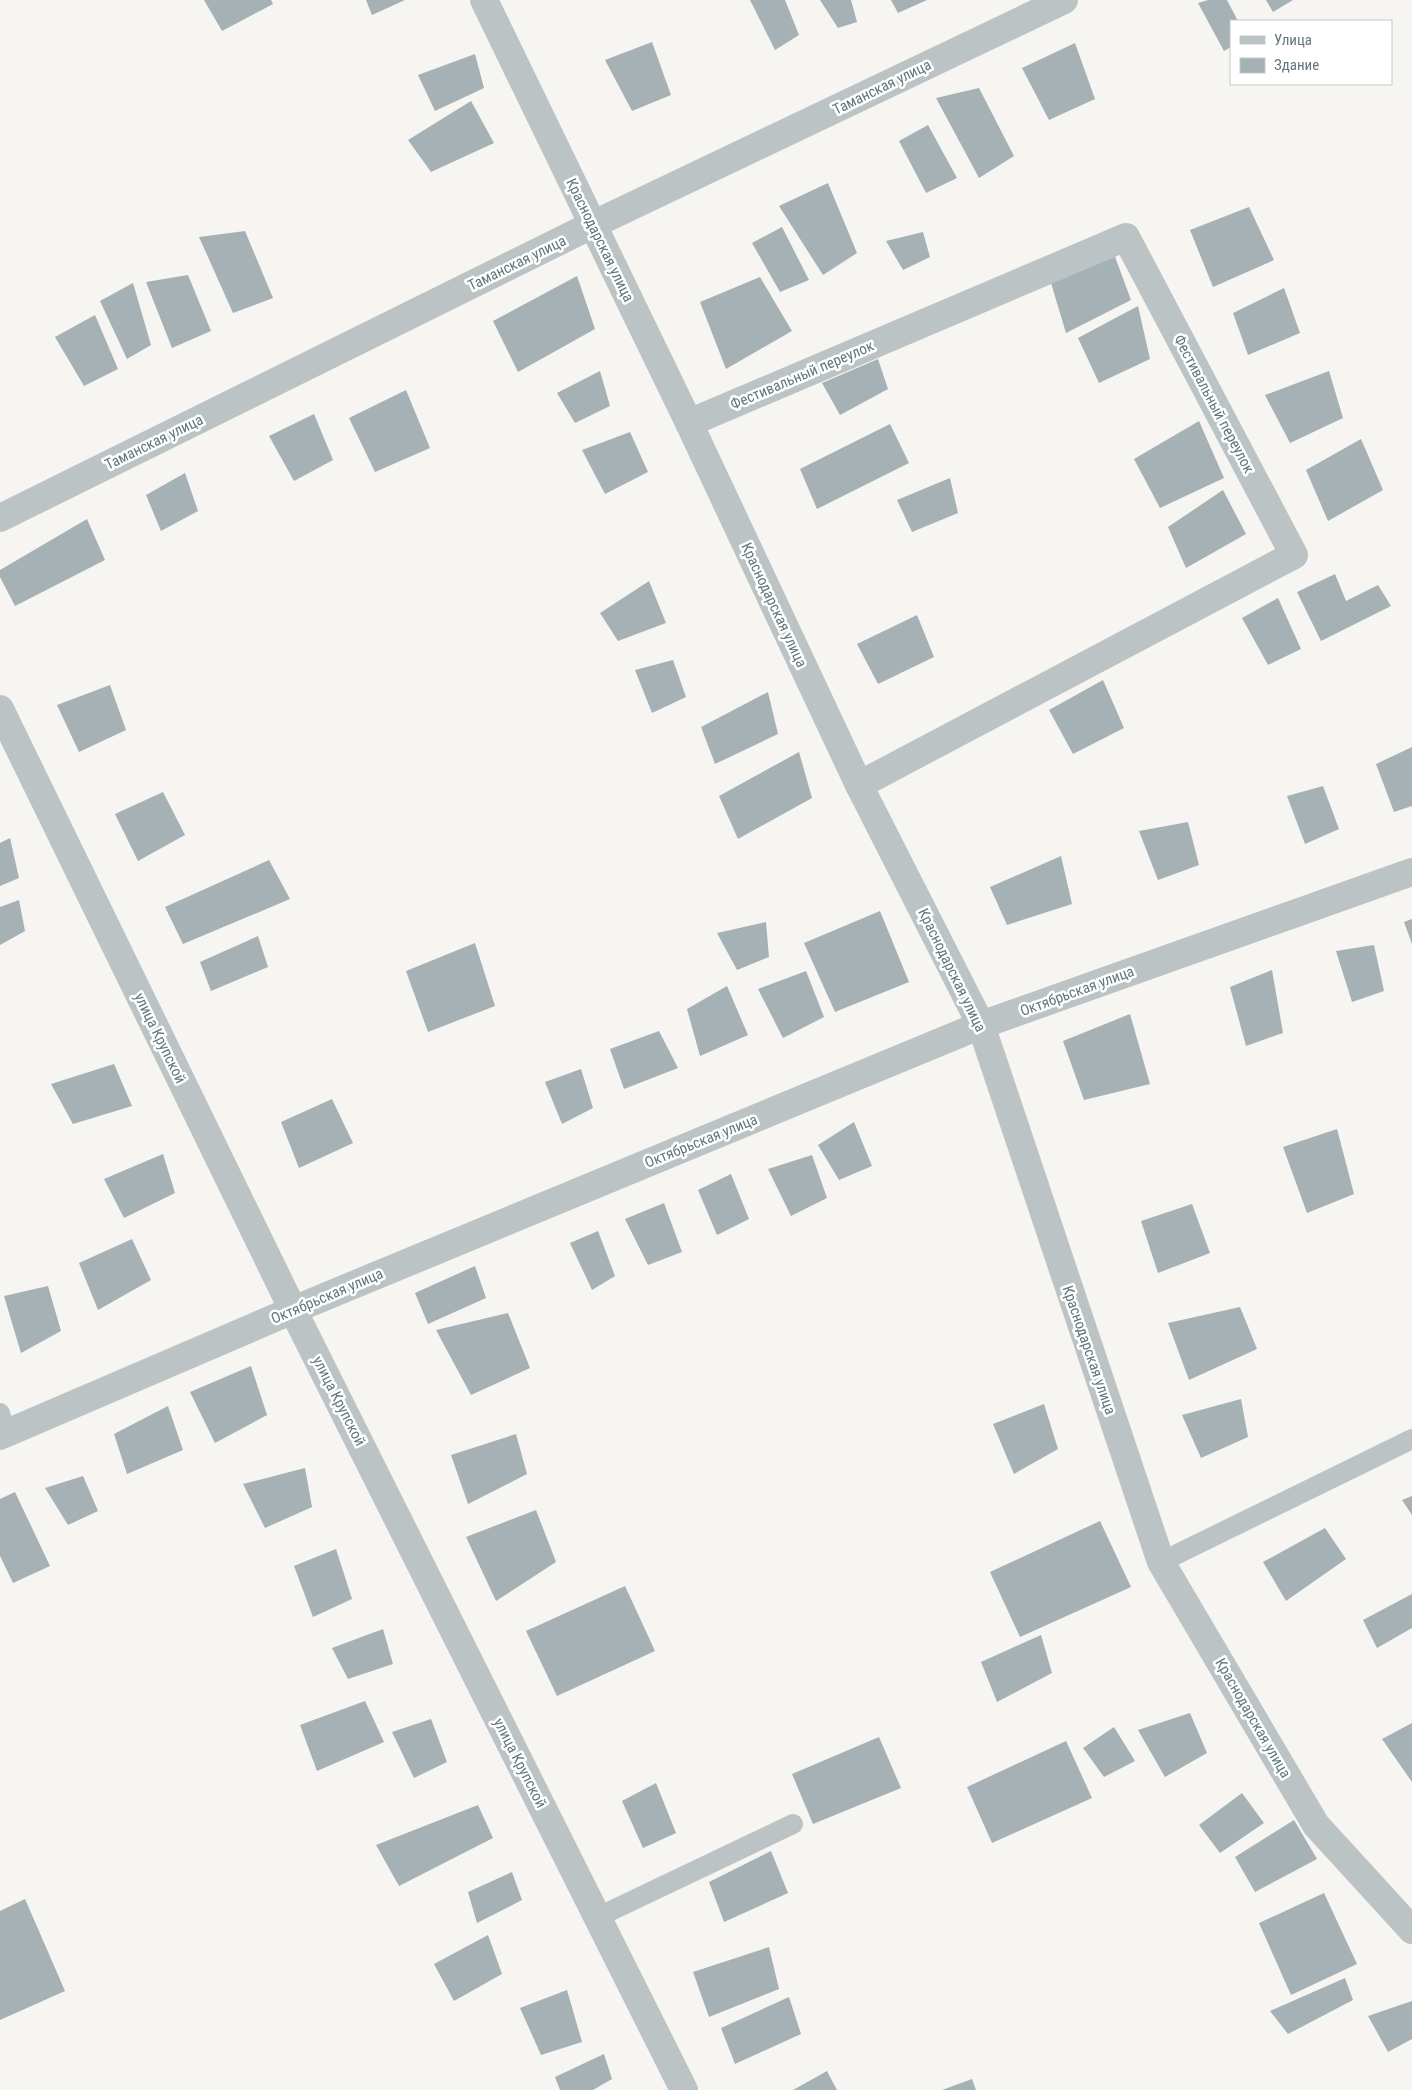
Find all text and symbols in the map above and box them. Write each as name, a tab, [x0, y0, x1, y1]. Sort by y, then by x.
legend	[1230, 20, 1392, 85]
text: Улица	[1274, 31, 1312, 49]
street label: Таманская улица	[830, 55, 934, 119]
text: Здание	[1274, 56, 1319, 74]
street label: Краснодарская улица	[562, 175, 638, 305]
street label: Таманская улица	[465, 231, 569, 295]
street label: Фестивальный переулок	[1170, 332, 1258, 476]
street label: Фестивальный переулок	[728, 337, 876, 413]
street label: Таманская улица	[102, 410, 206, 474]
street label: Краснодарская улица	[737, 540, 811, 670]
street label: Краснодарская улица	[914, 905, 990, 1035]
street label: Октябрьская улица	[1018, 962, 1136, 1020]
street label: улица Крупской	[130, 990, 190, 1086]
street label: Октябрьская улица	[642, 1110, 760, 1172]
street label: Октябрьская улица	[268, 1264, 386, 1328]
street label: Краснодарская улица	[1058, 1283, 1120, 1417]
street label: улица Крупской	[309, 1353, 369, 1449]
street label: Краснодарская улица	[1211, 1655, 1295, 1781]
street label: улица Крупской	[490, 1715, 550, 1811]

